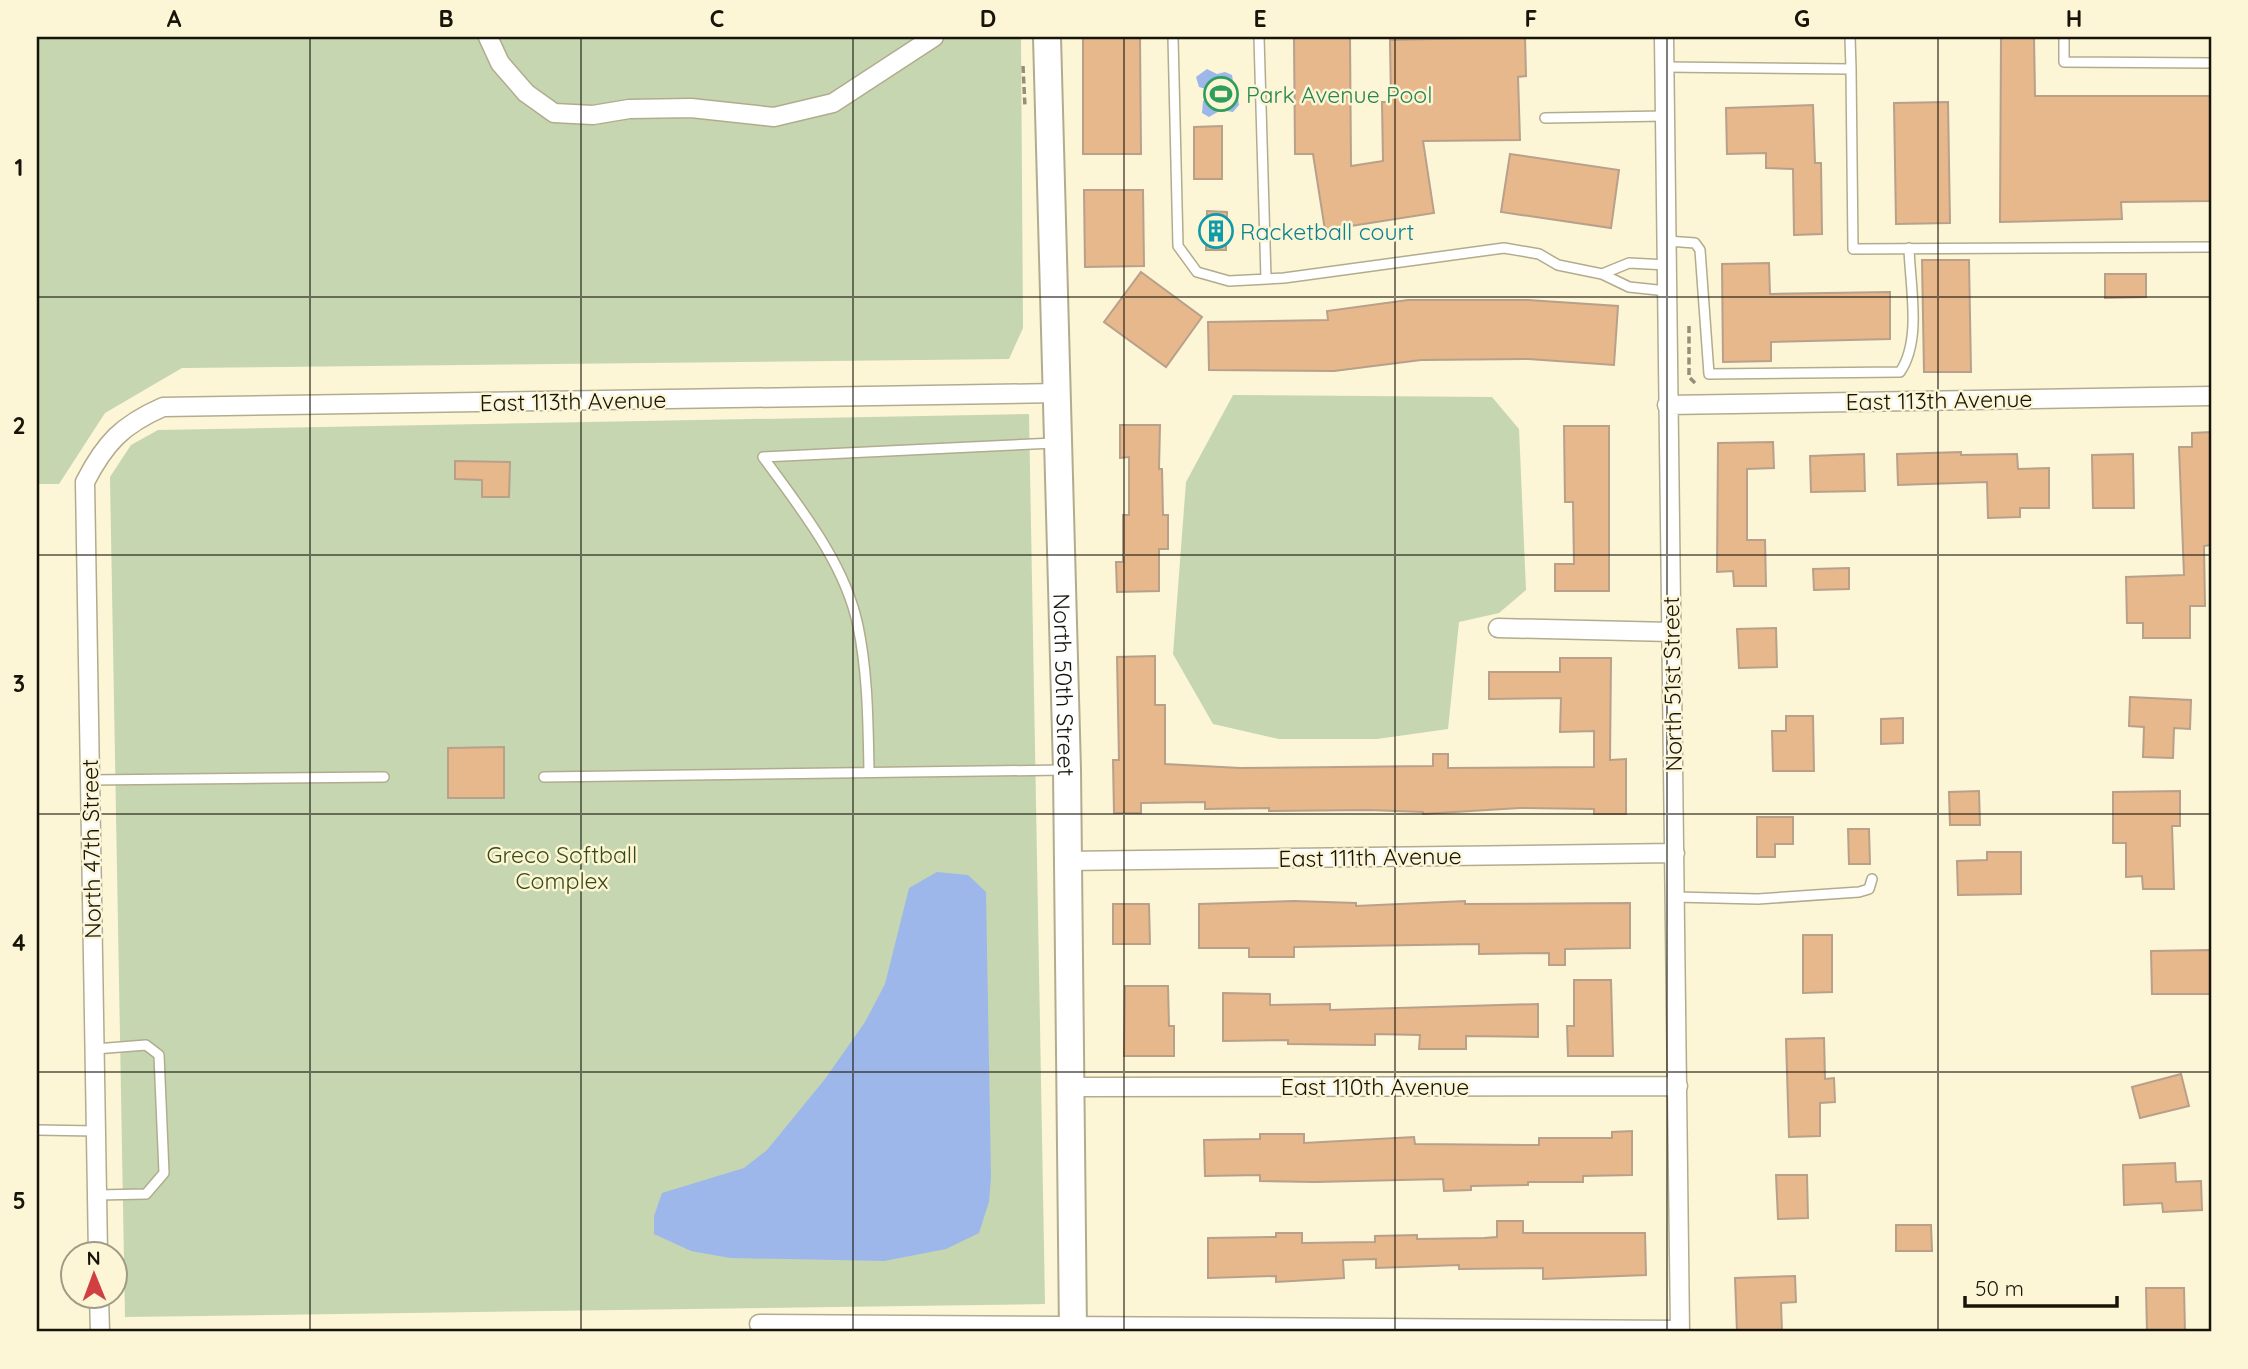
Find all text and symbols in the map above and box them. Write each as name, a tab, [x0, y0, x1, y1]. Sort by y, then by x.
text: A	[167, 4, 182, 33]
text: B	[438, 4, 454, 33]
text: C	[710, 4, 724, 33]
text: D	[980, 4, 996, 33]
text: E	[1253, 4, 1267, 33]
text: F	[1525, 4, 1537, 33]
text: G	[1794, 4, 1810, 33]
text: H	[2066, 4, 2082, 33]
sports icon: Park Avenue Pool	[1202, 75, 1240, 113]
place label: Park Avenue Pool	[1246, 80, 1432, 109]
text: 1	[15, 153, 23, 182]
building icon: Racketball court	[1197, 212, 1235, 250]
place label: Racketball court	[1240, 217, 1414, 246]
street label: East 113th Avenue	[1845, 384, 2033, 416]
street label: East 113th Avenue	[479, 385, 667, 417]
text: 2	[12, 411, 26, 440]
street label: North 50th Street	[1048, 593, 1082, 777]
street label: North 51st Street	[1656, 596, 1688, 772]
text: 3	[13, 669, 25, 698]
street label: North 47th Street	[75, 759, 107, 939]
park label: Greco Softball Complex	[487, 840, 637, 895]
street label: East 111th Avenue	[1278, 841, 1462, 873]
text: 4	[12, 928, 26, 957]
street label: East 110th Avenue	[1281, 1072, 1469, 1101]
text: 5	[12, 1186, 26, 1215]
north arrow	[60, 1240, 130, 1310]
text: N	[87, 1246, 101, 1270]
scale bar	[1965, 1264, 2117, 1308]
text: 50 m	[1975, 1275, 2024, 1301]

